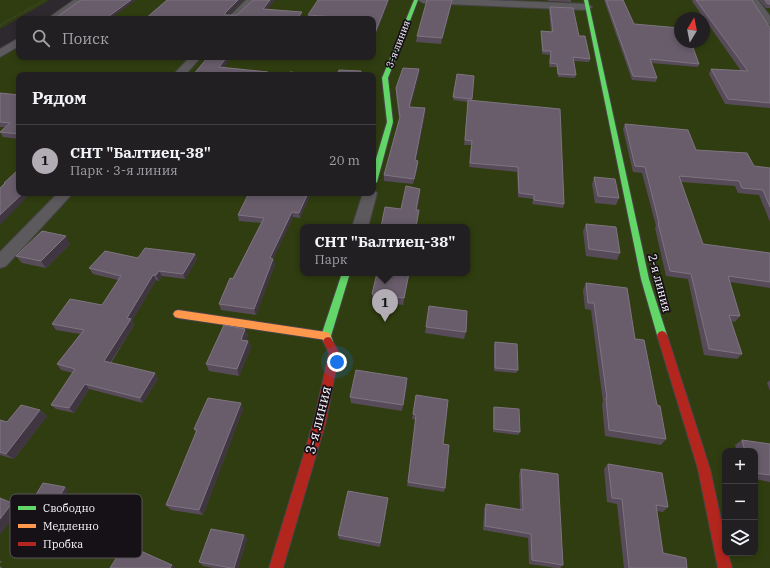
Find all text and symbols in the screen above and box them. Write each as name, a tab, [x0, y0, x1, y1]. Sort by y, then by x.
north arrow	[674, 12, 710, 48]
search box	[16, 16, 376, 60]
street label: 3-я линия	[383, 18, 413, 70]
icon: search	[30, 27, 52, 49]
text: Поиск	[62, 29, 109, 48]
text: Рядом	[32, 87, 87, 109]
text: СНТ "Балтиец-38"	[70, 143, 211, 162]
text: 1	[41, 152, 49, 169]
text: 20 m	[329, 152, 360, 169]
text: Парк · 3-я линия	[70, 162, 178, 179]
popup	[300, 224, 470, 276]
text: СНТ "Балтиец-38"	[315, 232, 455, 251]
text: Парк	[315, 251, 347, 268]
street label: 2-я линия	[645, 252, 675, 314]
pin: 1	[372, 289, 398, 322]
your location	[327, 352, 347, 372]
street label: 3-я линия	[301, 384, 335, 456]
map controls	[722, 448, 758, 556]
button: +	[722, 448, 758, 484]
button: −	[722, 484, 758, 520]
legend	[10, 494, 142, 558]
text: Свободно	[43, 501, 95, 515]
text: Медленно	[43, 519, 99, 533]
button: layers	[722, 520, 758, 556]
text: Пробка	[43, 537, 83, 551]

